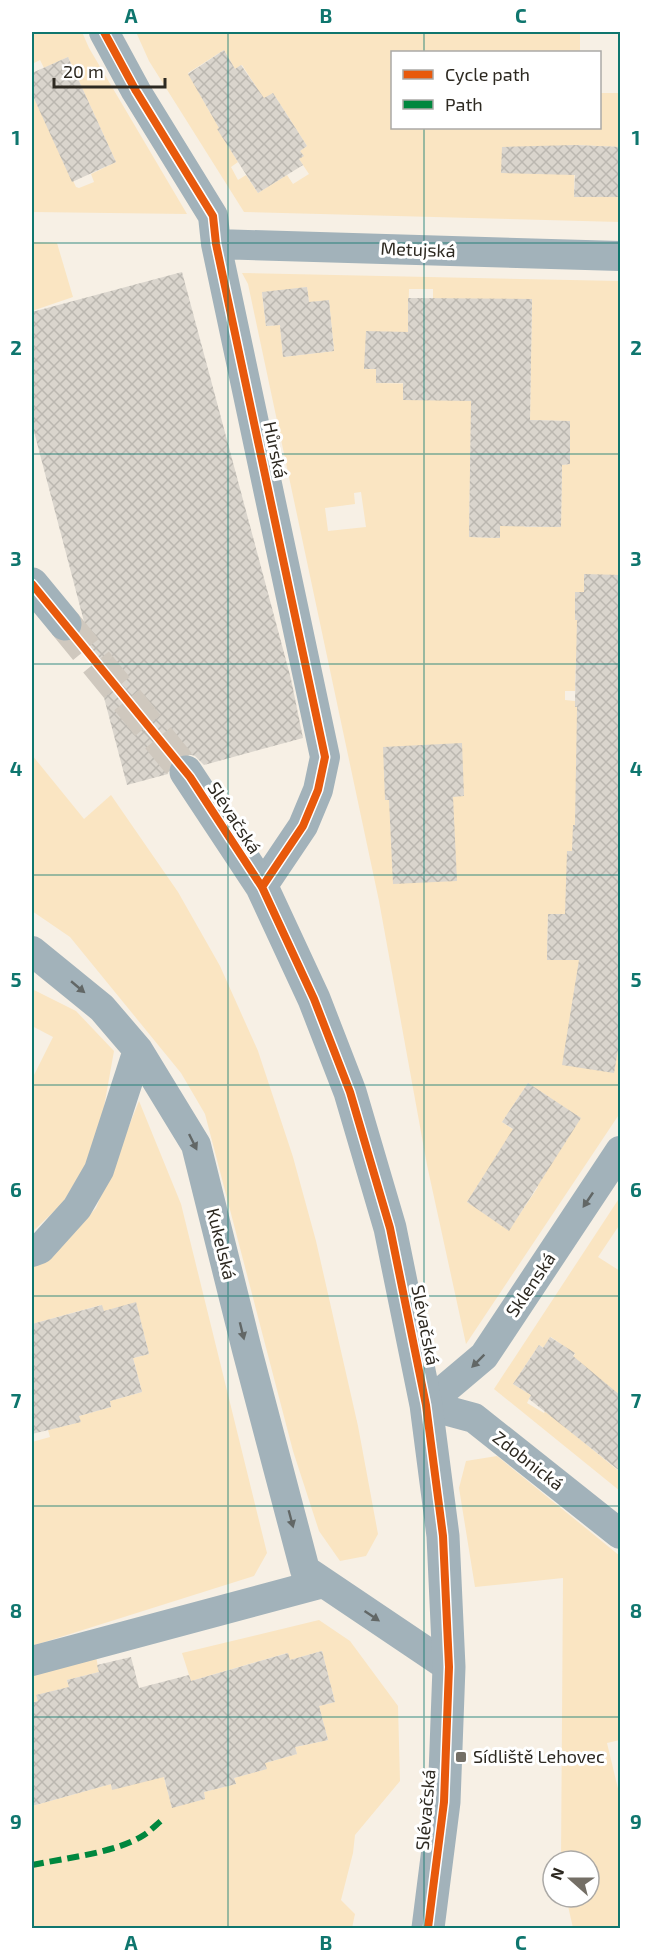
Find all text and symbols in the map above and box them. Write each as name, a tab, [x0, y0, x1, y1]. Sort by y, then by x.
text: A	[124, 3, 138, 27]
text: B	[320, 3, 332, 27]
text: C	[515, 3, 527, 27]
scale bar	[54, 51, 165, 89]
legend	[391, 51, 601, 129]
text: 20 m	[63, 60, 104, 82]
text: Cycle path	[445, 63, 530, 85]
text: Path	[445, 93, 483, 115]
text: 1	[12, 125, 20, 149]
text: 1	[632, 125, 640, 149]
street label: Metujská	[380, 237, 456, 261]
text: 2	[10, 335, 22, 359]
text: 2	[630, 335, 642, 359]
street label: Hůrská	[259, 419, 293, 480]
text: 3	[10, 546, 22, 570]
text: 3	[630, 546, 642, 570]
text: 4	[10, 756, 23, 780]
text: 4	[630, 756, 643, 780]
street label: Slévačská	[203, 777, 266, 858]
text: 5	[10, 967, 22, 991]
text: 5	[630, 967, 642, 991]
one-way arrow	[70, 981, 85, 993]
one-way arrow	[188, 1133, 198, 1151]
text: 6	[10, 1177, 22, 1201]
text: 6	[630, 1177, 642, 1201]
one-way arrow	[583, 1192, 594, 1208]
street label: Kukelská	[202, 1206, 241, 1282]
street label: Sklenská	[501, 1248, 560, 1321]
street label: Slévačská	[407, 1283, 445, 1367]
one-way arrow	[237, 1322, 247, 1340]
one-way arrow	[471, 1353, 485, 1367]
text: 7	[11, 1388, 22, 1412]
text: 7	[631, 1388, 642, 1412]
street label: Zdobnická	[489, 1426, 568, 1495]
one-way arrow	[287, 1510, 297, 1528]
text: 8	[10, 1598, 22, 1622]
text: 8	[630, 1598, 642, 1622]
one-way arrow	[363, 1610, 380, 1621]
place label: Sídliště Lehovec	[473, 1745, 605, 1767]
marker: Sídliště Lehovec	[454, 1750, 468, 1764]
street label: Slévačská	[410, 1768, 440, 1851]
text: 9	[10, 1809, 22, 1833]
text: 9	[630, 1809, 642, 1833]
north arrow	[541, 1849, 601, 1909]
text: N	[546, 1865, 567, 1882]
text: A	[124, 1930, 138, 1954]
text: B	[320, 1930, 332, 1954]
text: C	[515, 1930, 527, 1954]

